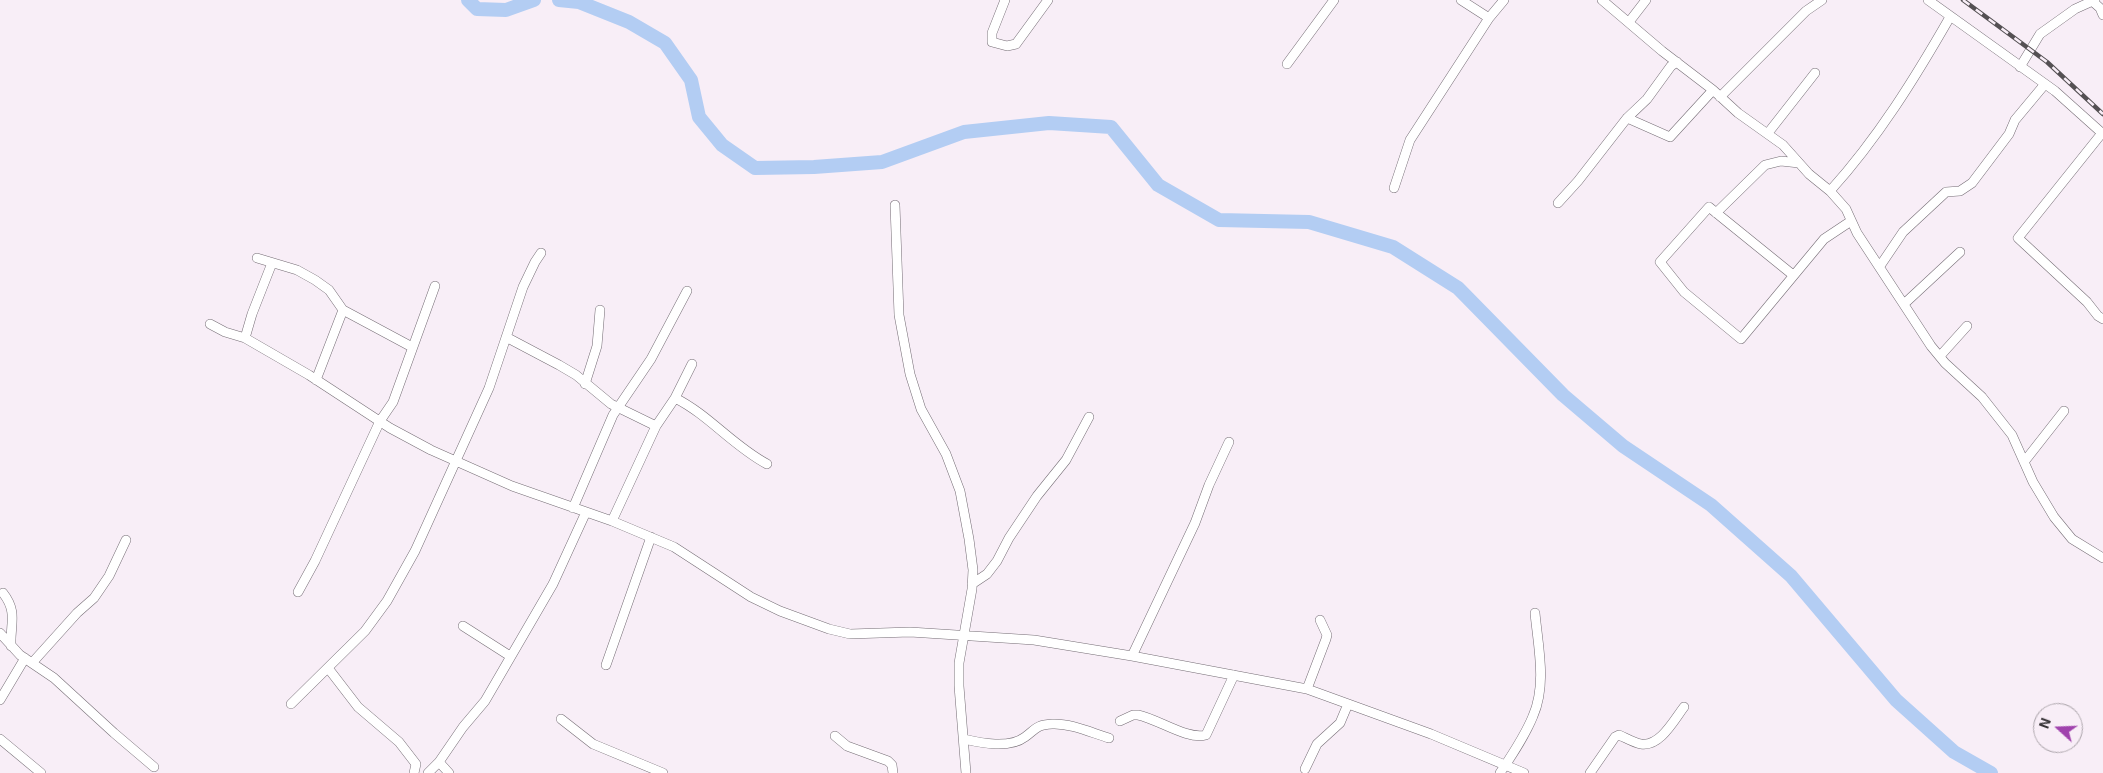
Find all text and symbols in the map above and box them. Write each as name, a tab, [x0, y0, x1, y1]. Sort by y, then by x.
north arrow	[2033, 703, 2083, 753]
text: N	[2035, 715, 2054, 731]

